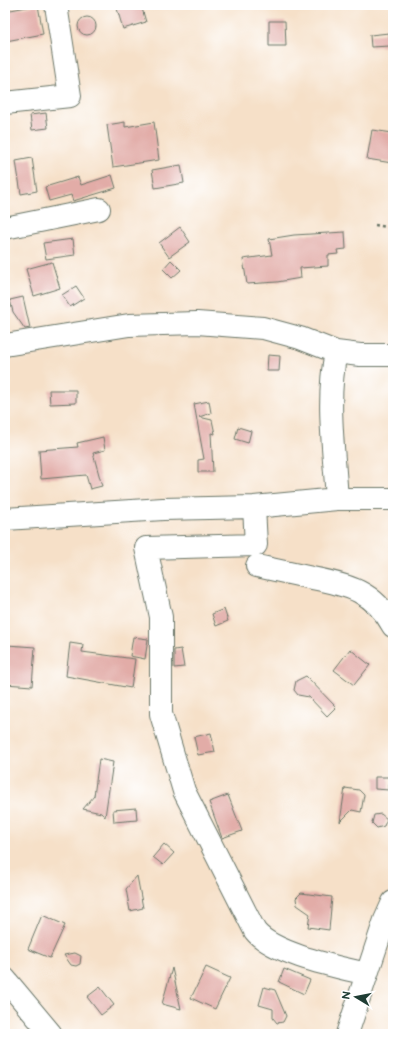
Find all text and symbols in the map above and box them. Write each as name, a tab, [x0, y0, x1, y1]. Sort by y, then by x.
north arrow	[336, 977, 376, 1017]
text: N	[340, 990, 354, 1001]

